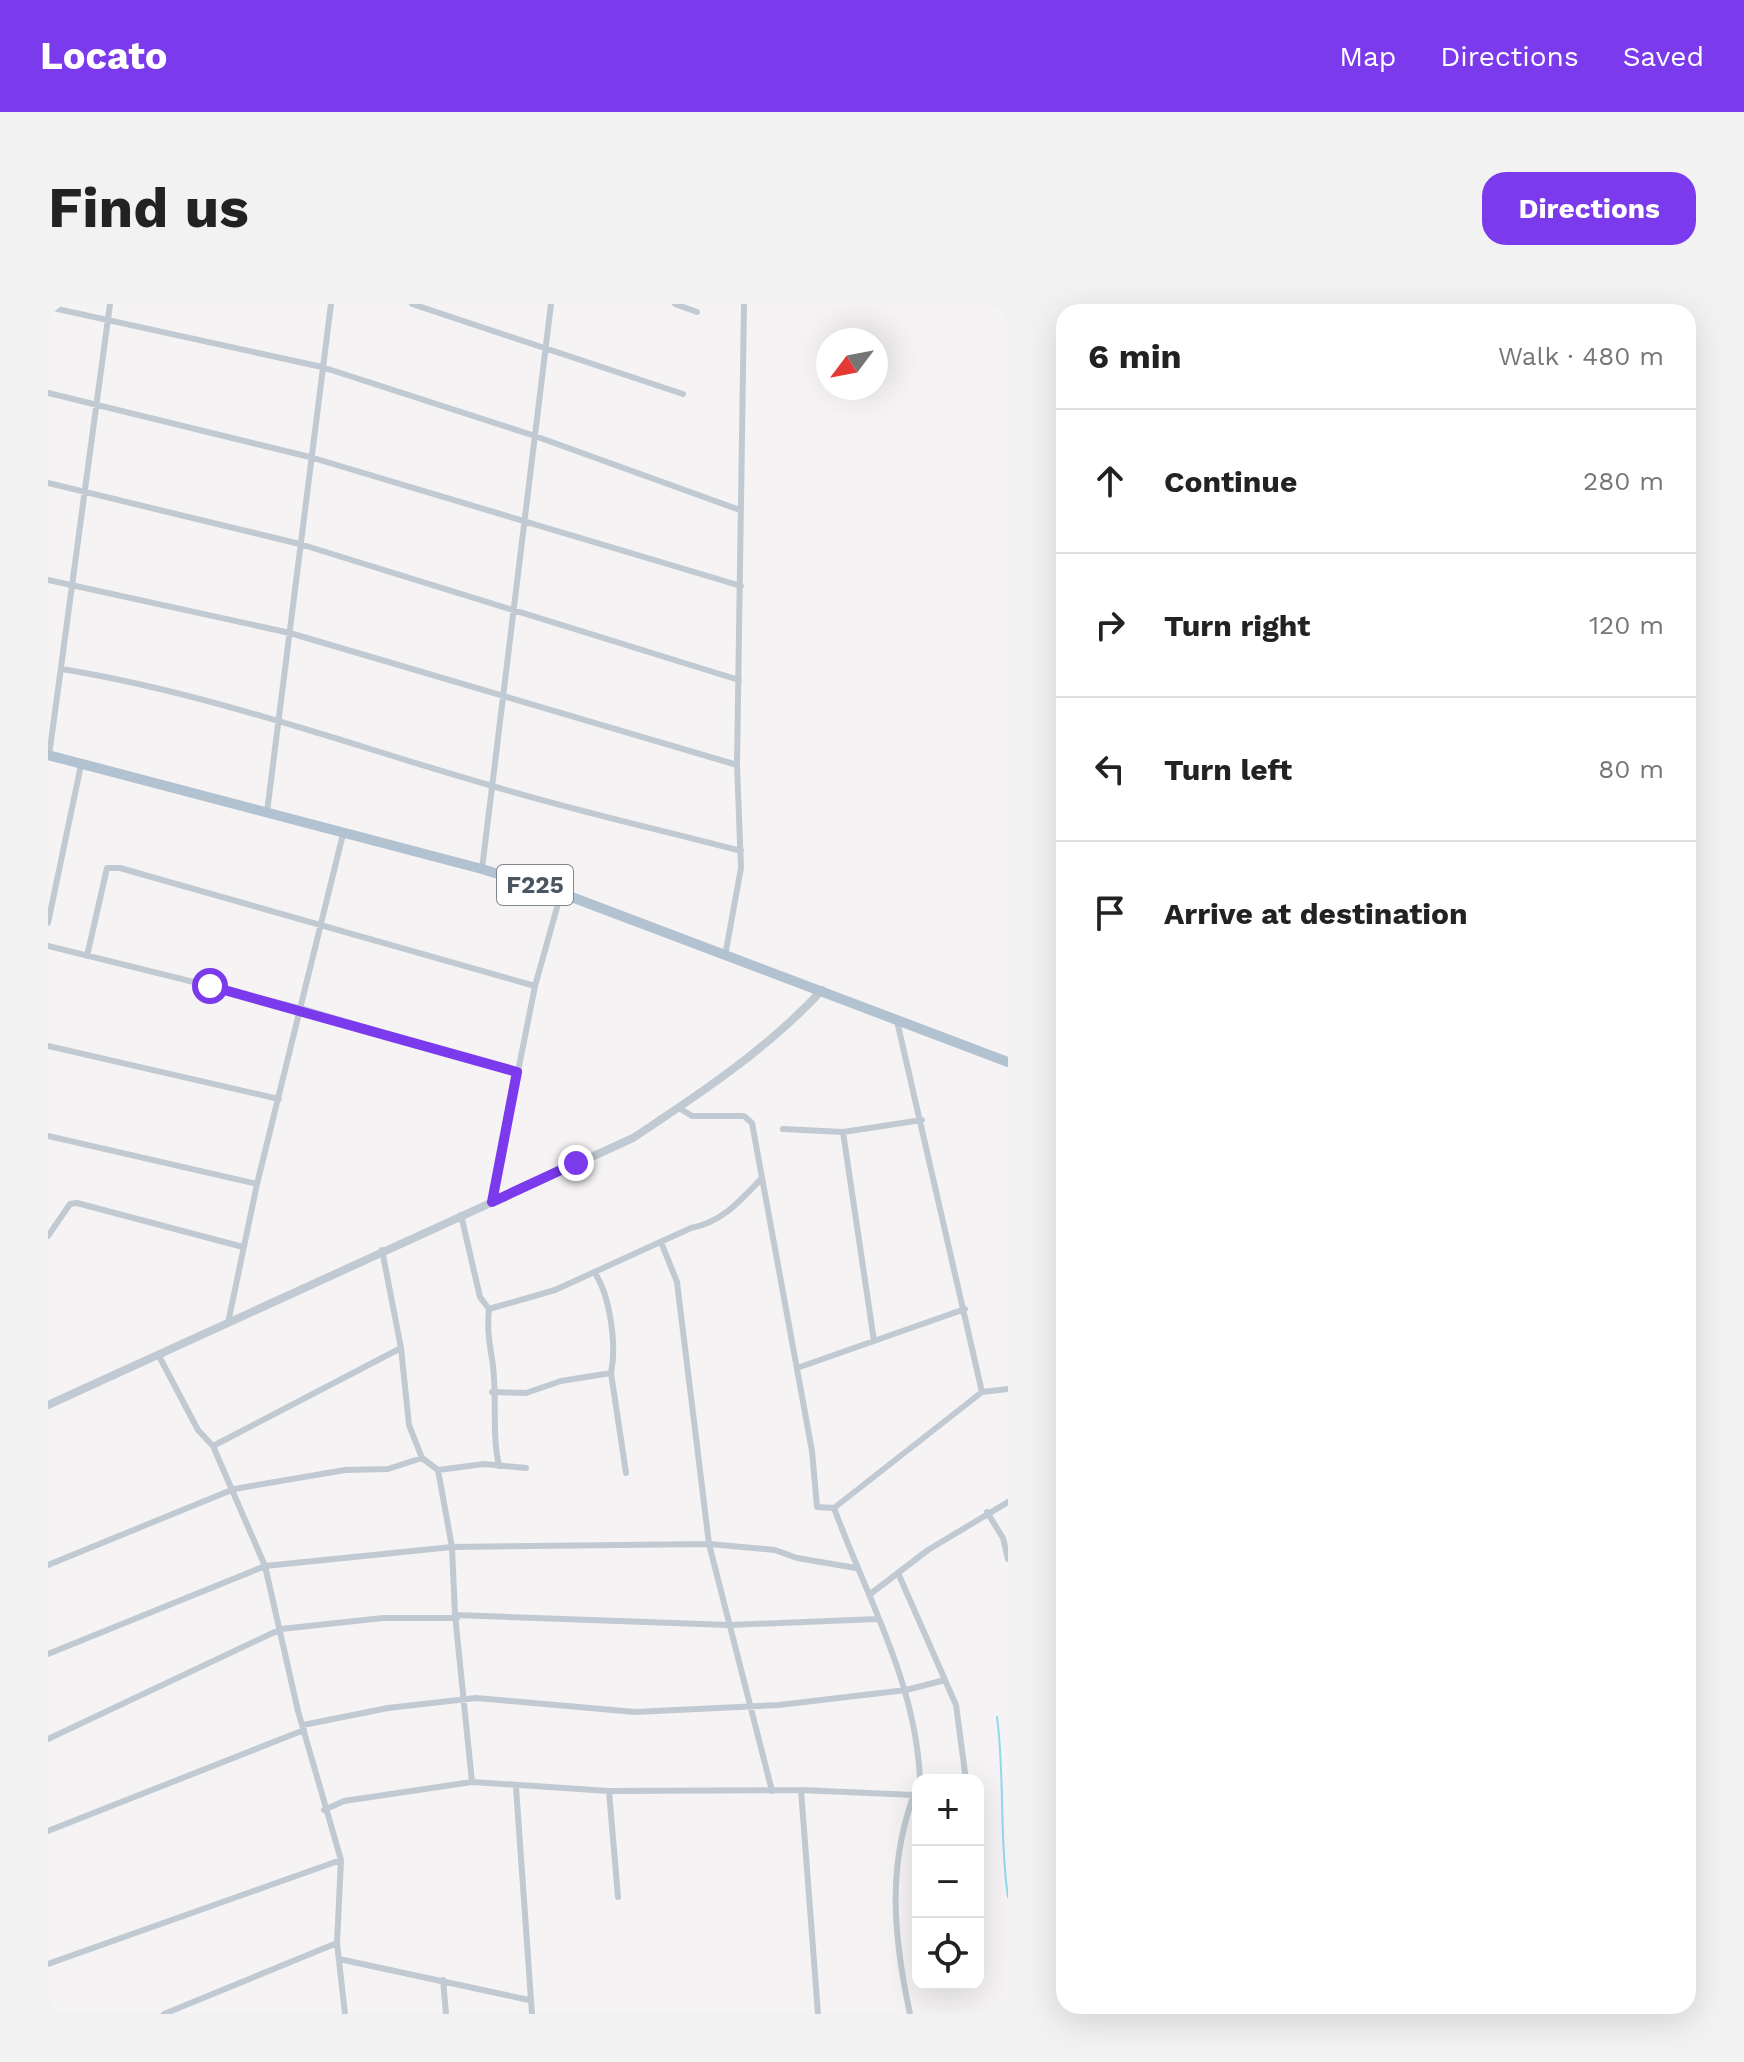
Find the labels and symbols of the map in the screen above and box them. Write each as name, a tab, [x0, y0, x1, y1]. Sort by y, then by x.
north arrow	[816, 328, 888, 400]
road number: F225	[497, 865, 573, 905]
route start	[192, 968, 228, 1004]
route end	[558, 1145, 594, 1181]

